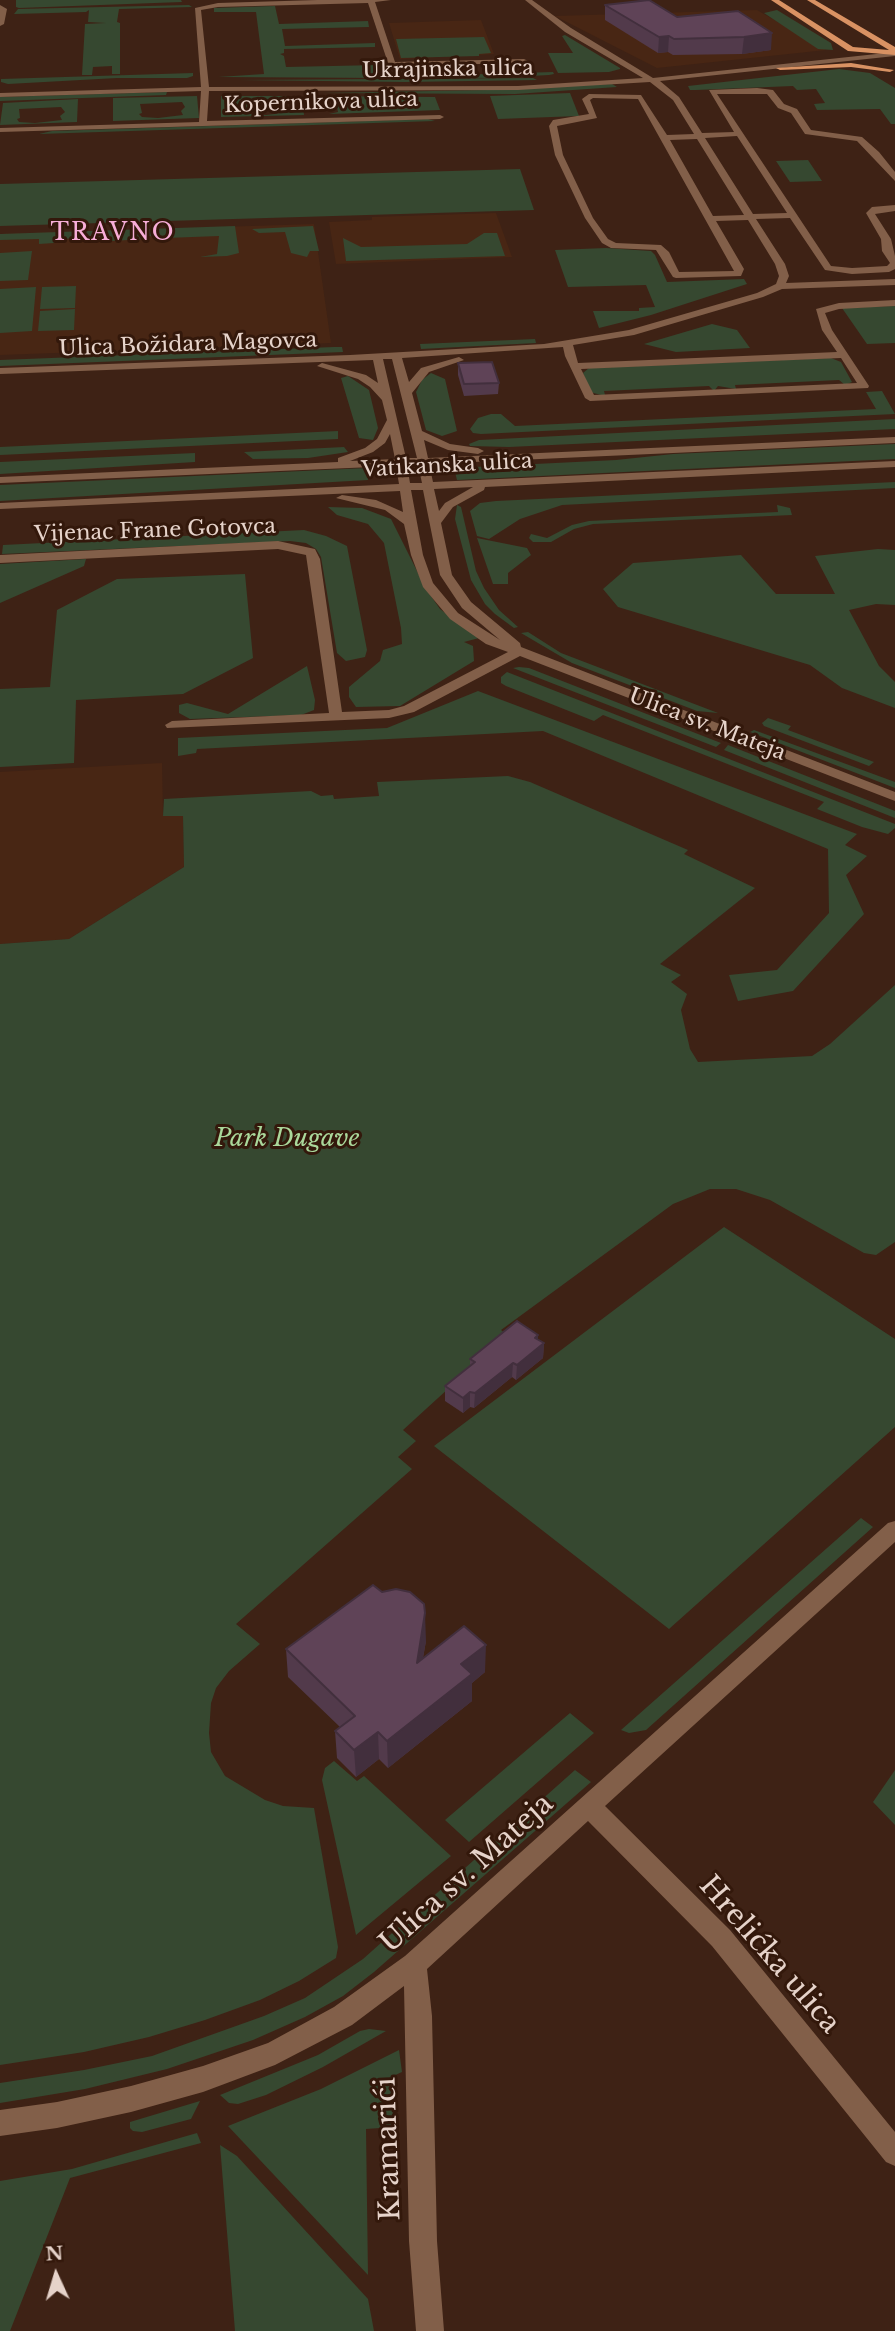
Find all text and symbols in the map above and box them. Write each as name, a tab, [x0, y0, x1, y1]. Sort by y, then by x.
street label: Ukrajinska ulica	[362, 56, 534, 84]
street label: Kopernikova ulica	[224, 87, 418, 119]
district label: TRAVNO	[51, 220, 175, 248]
street label: Ulica Božidara Magovca	[58, 328, 318, 362]
street label: Vatikanska ulica	[361, 449, 533, 483]
street label: Vijenac Frane Gotovca	[34, 514, 276, 548]
street label: Ulica sv. Mateja	[625, 683, 789, 767]
park label: Park Dugave	[215, 1125, 359, 1153]
street label: Ulica sv. Mateja	[373, 1787, 561, 1961]
street label: Hrelićka ulica	[692, 1869, 846, 2041]
street label: Kramarići	[370, 2077, 408, 2221]
north arrow	[21, 2240, 91, 2310]
text: N	[45, 2241, 64, 2266]

